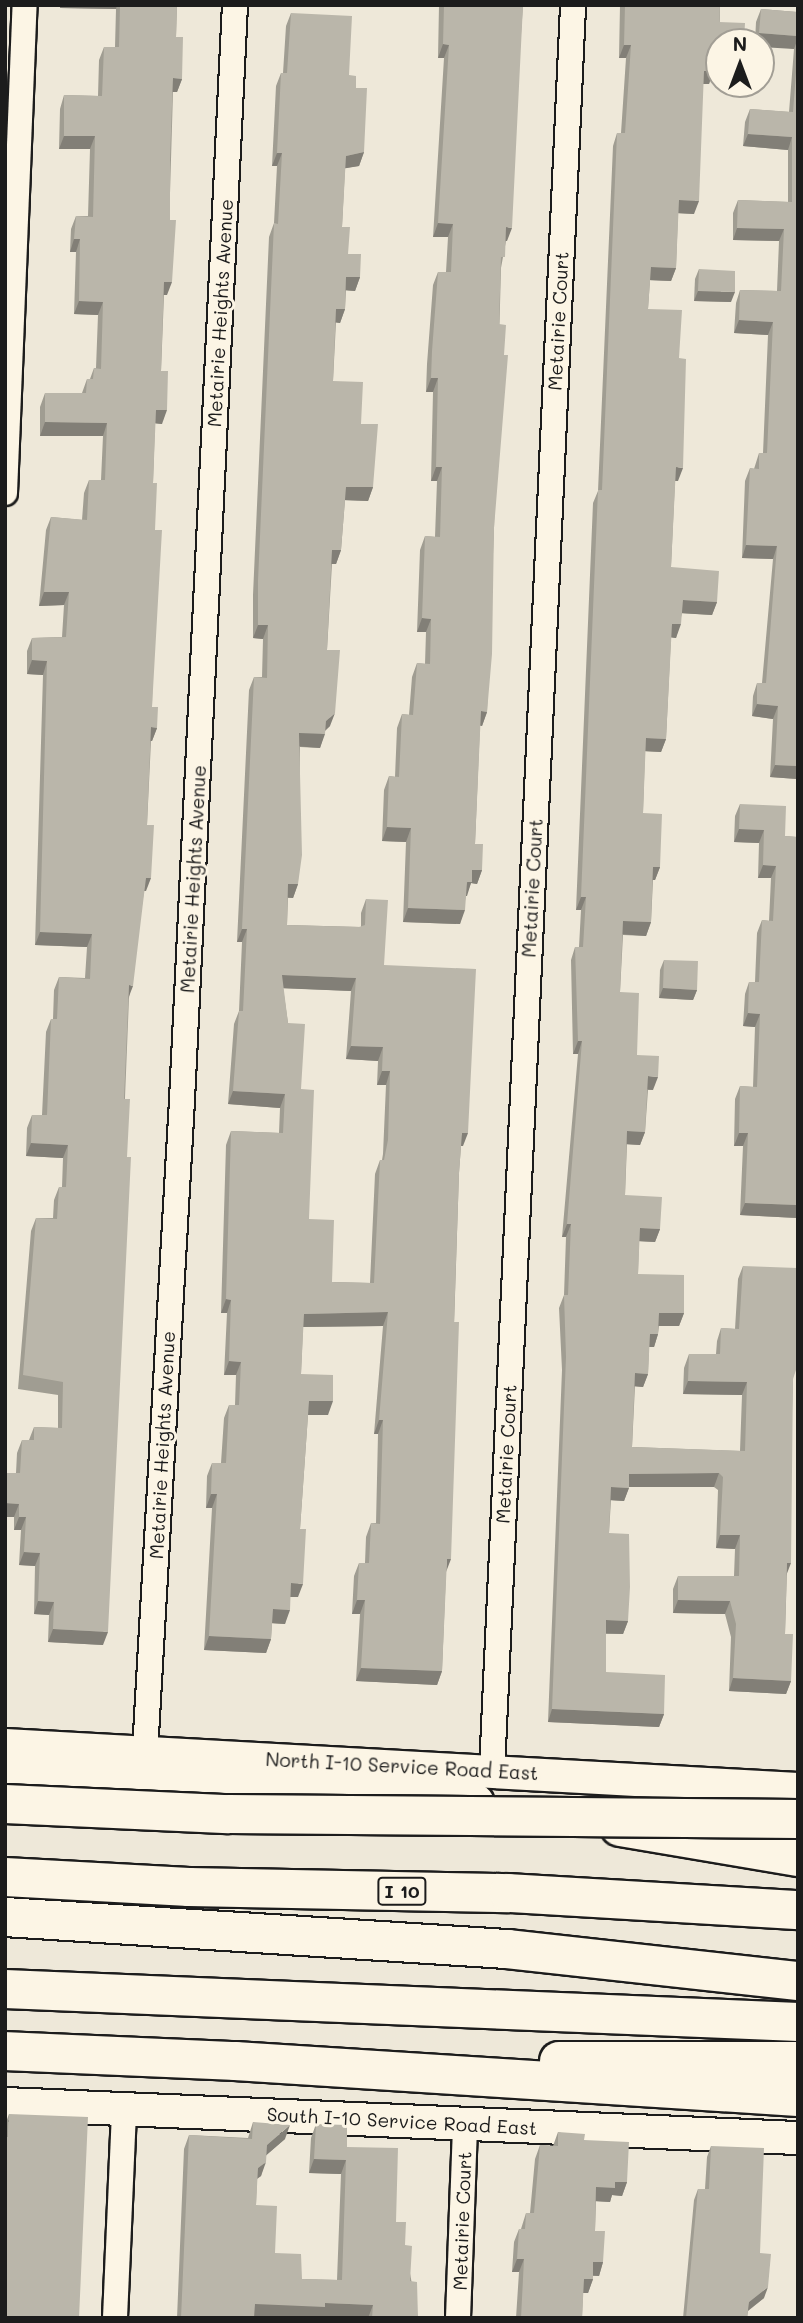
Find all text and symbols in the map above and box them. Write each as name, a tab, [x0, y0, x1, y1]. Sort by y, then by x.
north arrow	[705, 28, 775, 98]
text: N	[733, 31, 747, 56]
street label: Metairie Heights Avenue	[203, 198, 237, 428]
street label: Metairie Court	[543, 251, 573, 391]
street label: Metairie Heights Avenue	[176, 764, 210, 994]
street label: Metairie Court	[517, 818, 547, 958]
street label: Metairie Heights Avenue	[145, 1330, 179, 1560]
street label: Metairie Court	[491, 1384, 521, 1524]
street label: North I-10 Service Road East	[265, 1747, 539, 1785]
road number: I 10	[376, 1877, 428, 1906]
street label: South I-10 Service Road East	[266, 2103, 538, 2139]
street label: Metairie Court	[448, 2151, 476, 2291]

